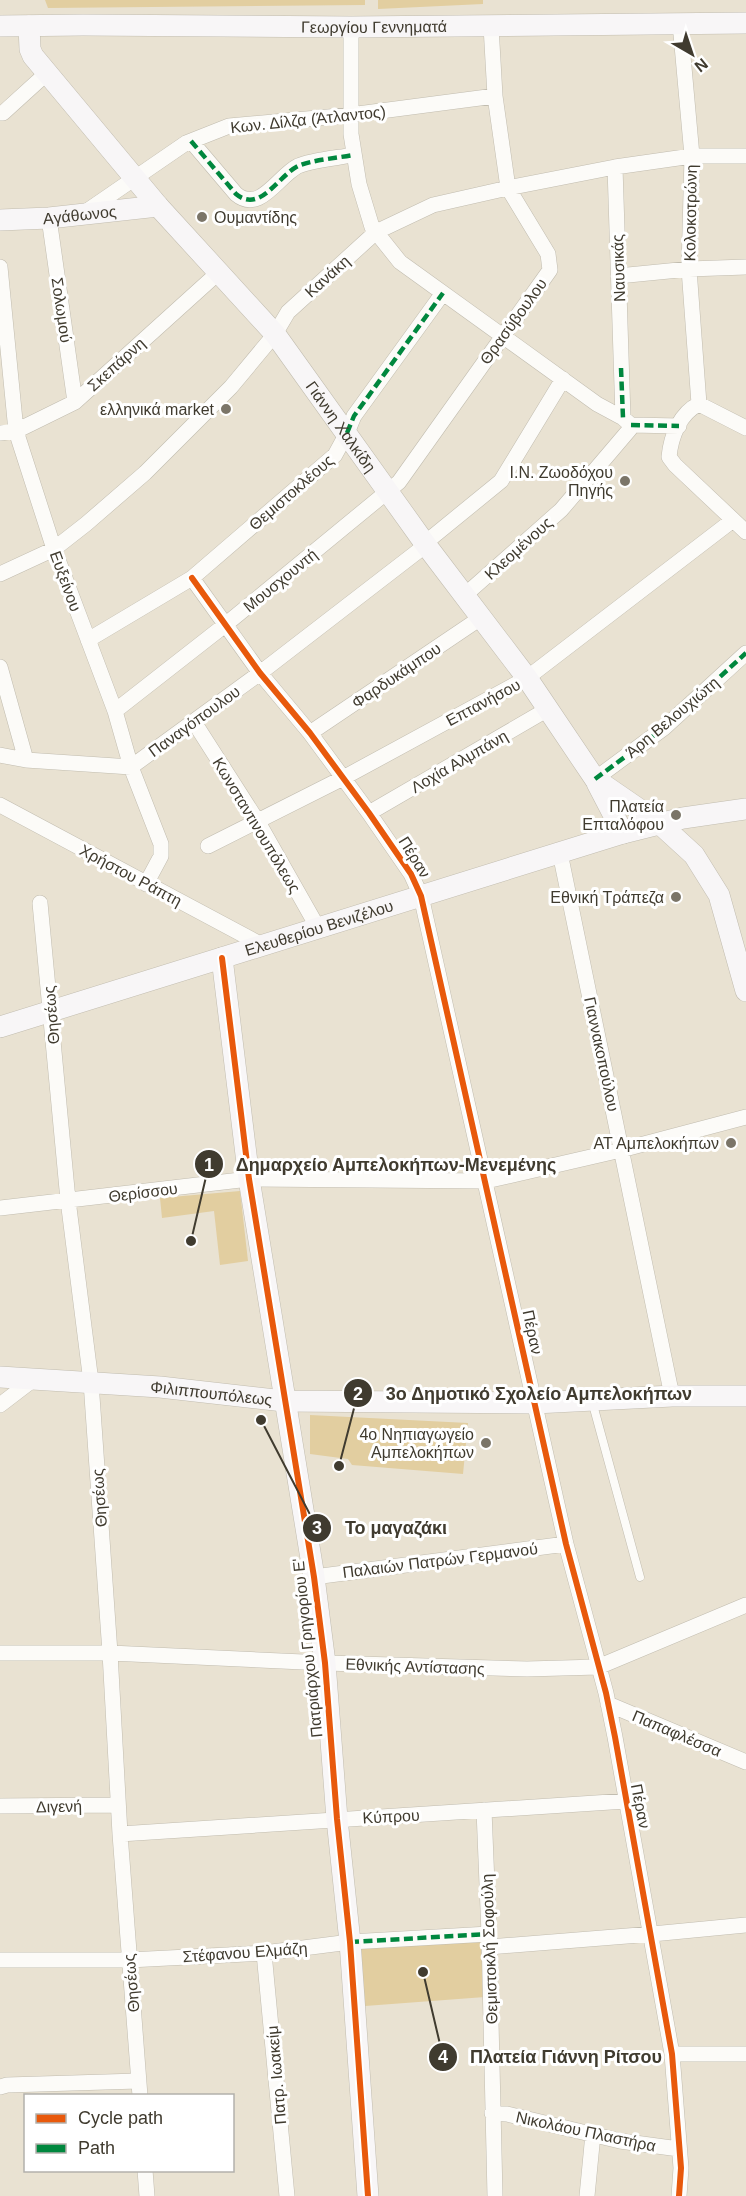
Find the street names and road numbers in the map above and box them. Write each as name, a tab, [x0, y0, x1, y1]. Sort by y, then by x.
street label: Γεωργίου Γεννηματά	[301, 18, 447, 36]
street label: Κων. Δίλζα (Άτλαντος)	[229, 103, 387, 137]
street label: Κολοκοτρώνη	[681, 164, 700, 262]
street label: Αγάθωνος	[43, 203, 118, 227]
street label: Ναυσικάς	[609, 234, 628, 302]
street label: Κανάκη	[302, 252, 353, 301]
street label: Θρασύβουλου	[477, 275, 550, 367]
street label: Σολωμού	[49, 276, 74, 344]
street label: Σκεπάρνη	[84, 334, 148, 394]
street label: Γιάννη Χαλκίδη	[303, 378, 379, 475]
street label: Θεμιστοκλέους	[246, 451, 337, 533]
street label: Κλεομένους	[481, 514, 556, 583]
street label: Μουσχουντή	[240, 546, 321, 615]
street label: Ευξείνου	[46, 549, 84, 614]
street label: Φαρδυκάμπου	[349, 639, 444, 711]
street label: Άρη Βελουχιώτη	[623, 674, 722, 761]
street label: Επτανήσου	[443, 676, 523, 729]
street label: Παναγόπουλου	[145, 683, 243, 760]
street label: Λοχία Αλμπάνη	[408, 727, 511, 796]
street label: Κωνσταντινουπόλεως	[209, 755, 304, 896]
street label: Πέραν	[395, 834, 434, 881]
street label: Χρήστου Ράπτη	[77, 841, 185, 909]
street label: Ελευθερίου Βενιζέλου	[243, 897, 395, 959]
street label: Θησέως	[40, 985, 63, 1045]
street label: Γιαννακοπούλου	[581, 995, 622, 1113]
street label: Θερίσσου	[107, 1180, 179, 1205]
street label: Πέραν	[520, 1308, 546, 1356]
street label: Φιλιππουπόλεως	[150, 1378, 273, 1409]
street label: Θησέως	[89, 1468, 110, 1528]
street label: Παλαιών Πατρών Γερμανού	[341, 1540, 539, 1581]
street label: Πατριάρχου Γρηγορίου Ε'	[290, 1557, 325, 1739]
street label: Εθνικής Αντίστασης	[345, 1656, 485, 1677]
street label: Παπαφλέσσα	[630, 1707, 724, 1760]
street label: Πέραν	[628, 1782, 653, 1830]
street label: Διγενή	[36, 1798, 82, 1815]
street label: Κύπρου	[362, 1807, 420, 1826]
street label: Θεμιστοκλή Σοφούλη	[478, 1874, 501, 2024]
street label: Στέφανου Ελμάζη	[182, 1940, 308, 1966]
street label: Θησέως	[120, 1953, 143, 2013]
street label: Πατρ. Ιωακείμ	[264, 2025, 289, 2125]
street label: Νικολάου Πλαστήρα	[514, 2108, 657, 2155]

